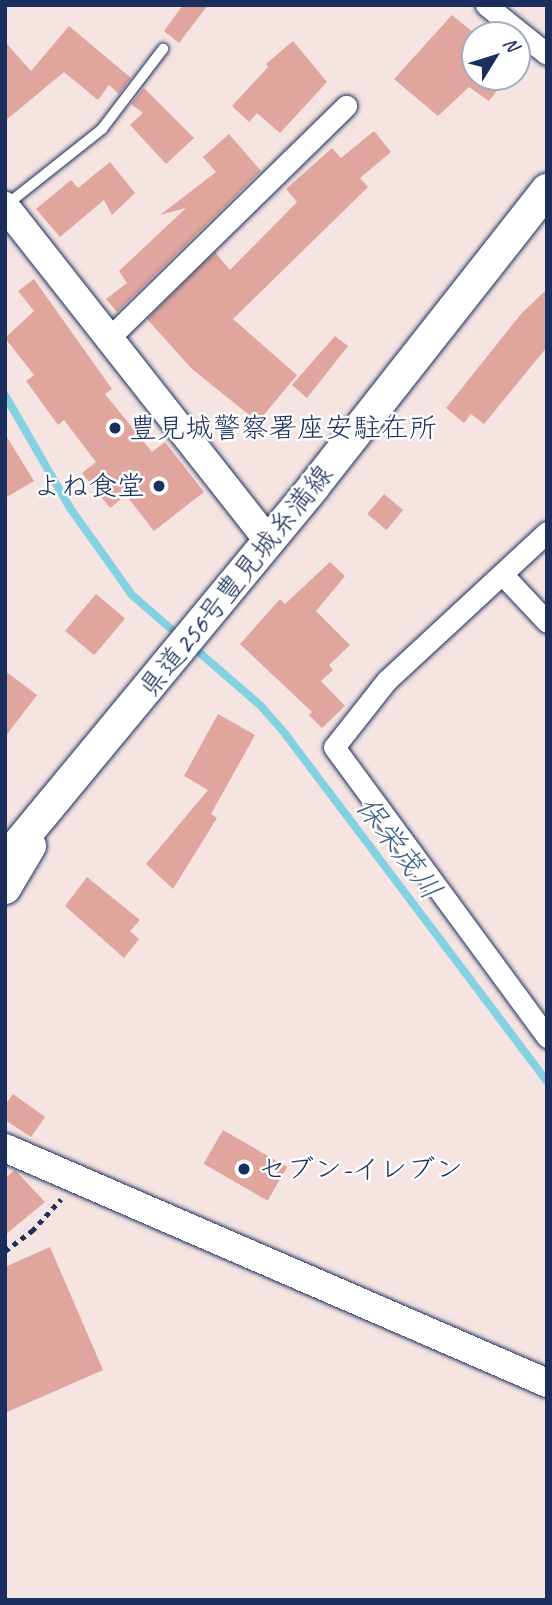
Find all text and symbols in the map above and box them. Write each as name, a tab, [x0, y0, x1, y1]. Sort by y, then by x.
north arrow	[461, 21, 531, 91]
text: N	[498, 32, 524, 56]
place label: 豊見城警察署座安駐在所	[129, 411, 437, 445]
marker: 豊見城警察署座安駐在所	[107, 420, 123, 436]
street label: 県道256号豊見城糸満線	[132, 458, 340, 704]
place label: よね食堂	[33, 469, 145, 503]
marker: よね食堂	[151, 478, 167, 494]
water label: 保栄茂川	[349, 789, 449, 907]
place label: セブン-イレブン	[258, 1152, 463, 1186]
marker: セブン-イレブン	[236, 1161, 252, 1177]

